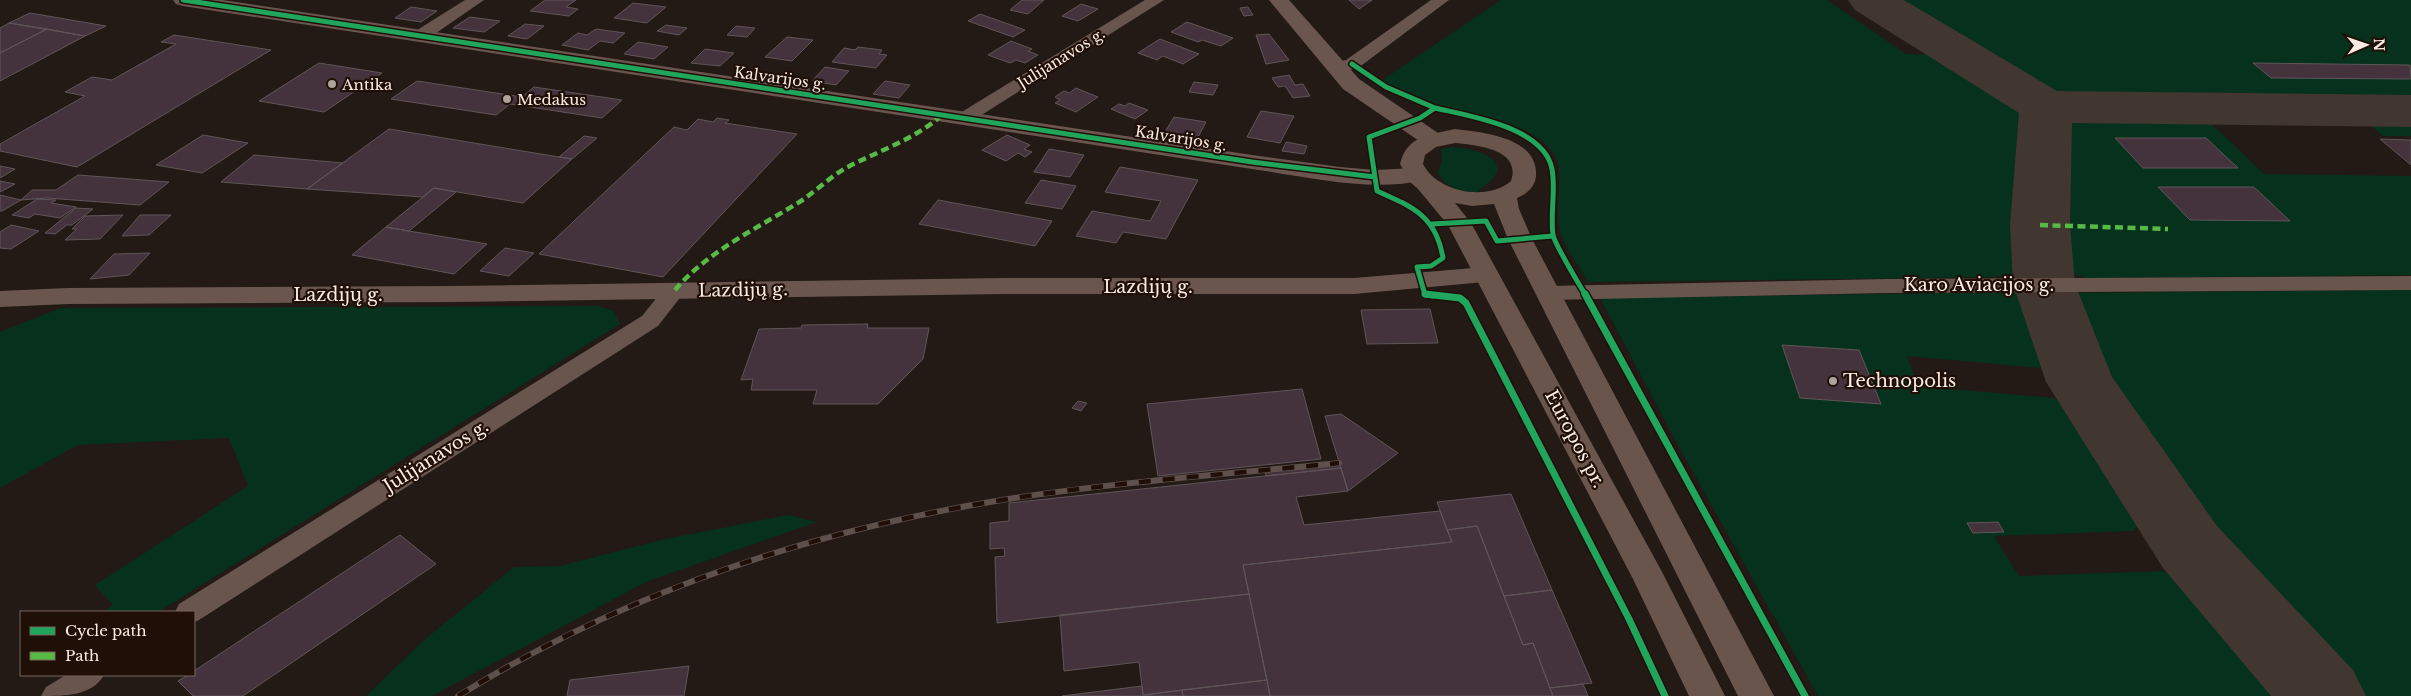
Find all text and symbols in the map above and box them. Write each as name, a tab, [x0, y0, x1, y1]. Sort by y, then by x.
north arrow	[2341, 20, 2391, 70]
street label: Julijanavos g.	[1012, 24, 1108, 93]
text: N	[2370, 38, 2388, 51]
street label: Kalvarijos g.	[733, 62, 827, 94]
place label: Antika	[341, 75, 393, 94]
marker: Antika	[326, 78, 338, 90]
place label: Medakus	[517, 90, 586, 109]
marker: Medakus	[501, 93, 513, 105]
street label: Kalvarijos g.	[1134, 121, 1228, 155]
street label: Karo Aviacijos g.	[1904, 274, 2054, 296]
street label: Lazdijų g.	[1103, 276, 1193, 298]
street label: Lazdijų g.	[698, 278, 788, 302]
street label: Lazdijų g.	[293, 284, 383, 306]
place label: Technopolis	[1843, 370, 1956, 392]
marker: Technopolis	[1827, 375, 1839, 387]
street label: Europos pr.	[1540, 386, 1610, 492]
street label: Julijanavos g.	[378, 415, 492, 498]
legend	[20, 611, 195, 676]
text: Cycle path	[65, 621, 147, 640]
text: Path	[65, 646, 99, 665]

